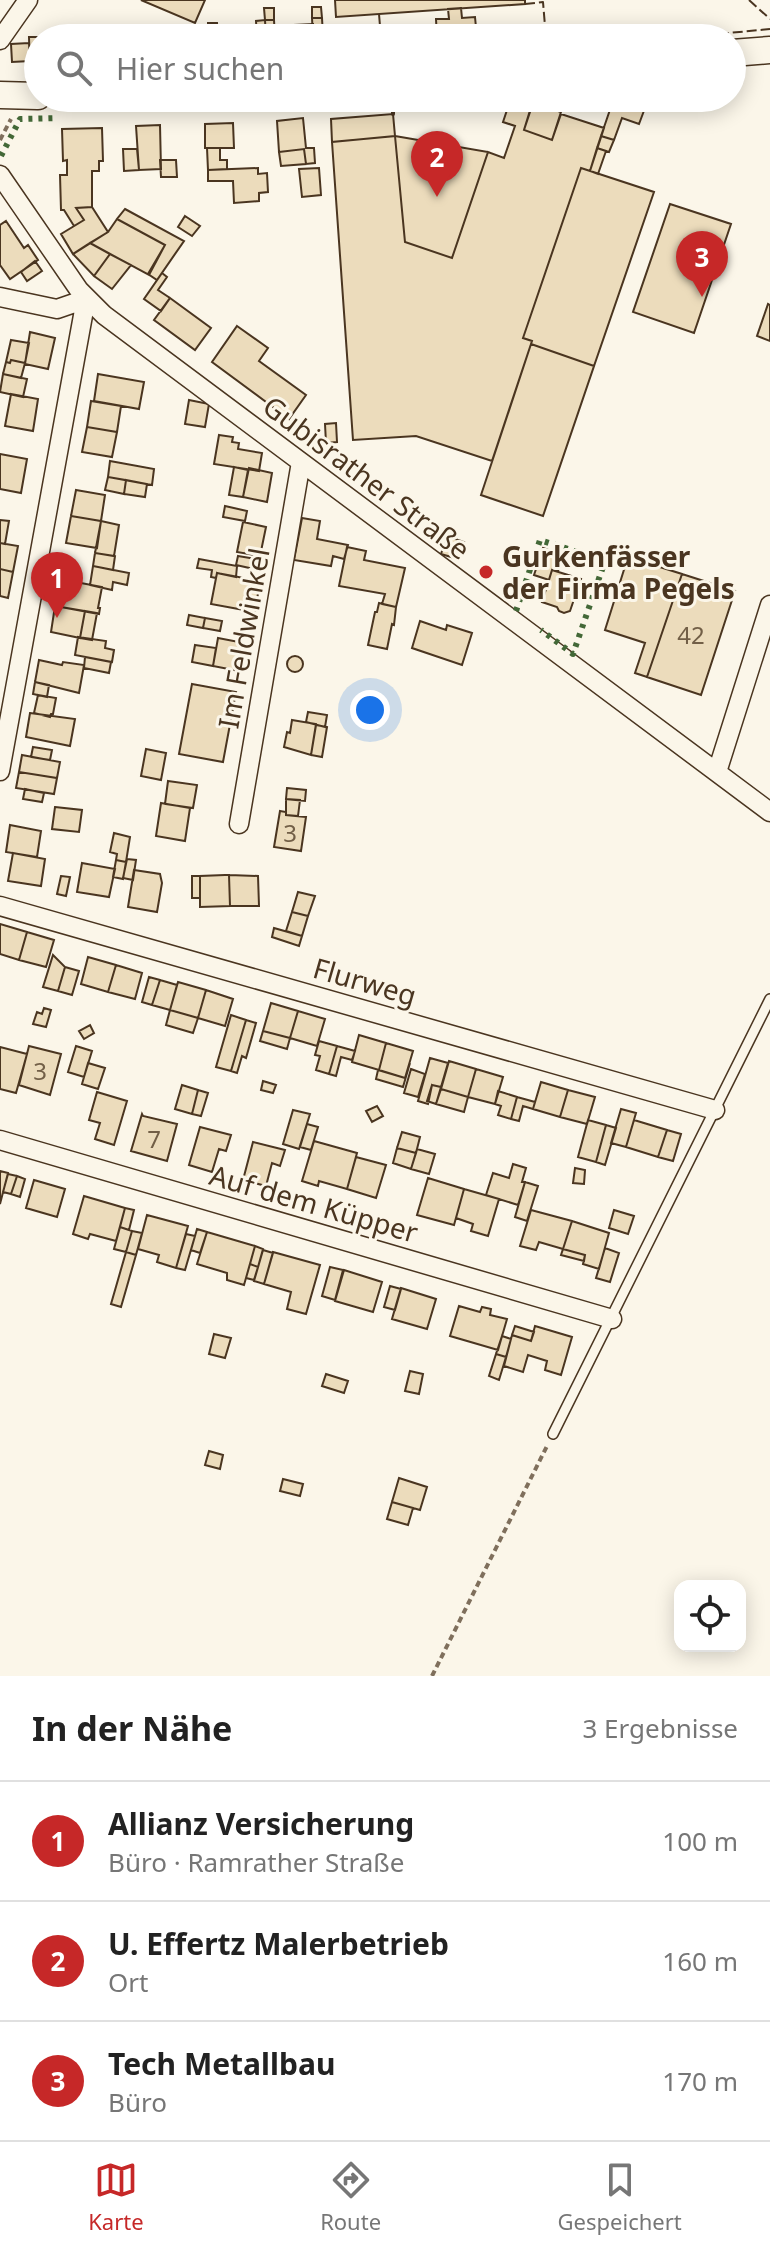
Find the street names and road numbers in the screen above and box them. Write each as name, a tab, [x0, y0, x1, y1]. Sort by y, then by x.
street label: Gubisrather Straße	[256, 387, 478, 567]
street label: Im Feldwinkel	[208, 545, 278, 731]
street label: Flurweg	[309, 948, 421, 1014]
street label: Auf dem Küpper	[205, 1155, 423, 1251]

